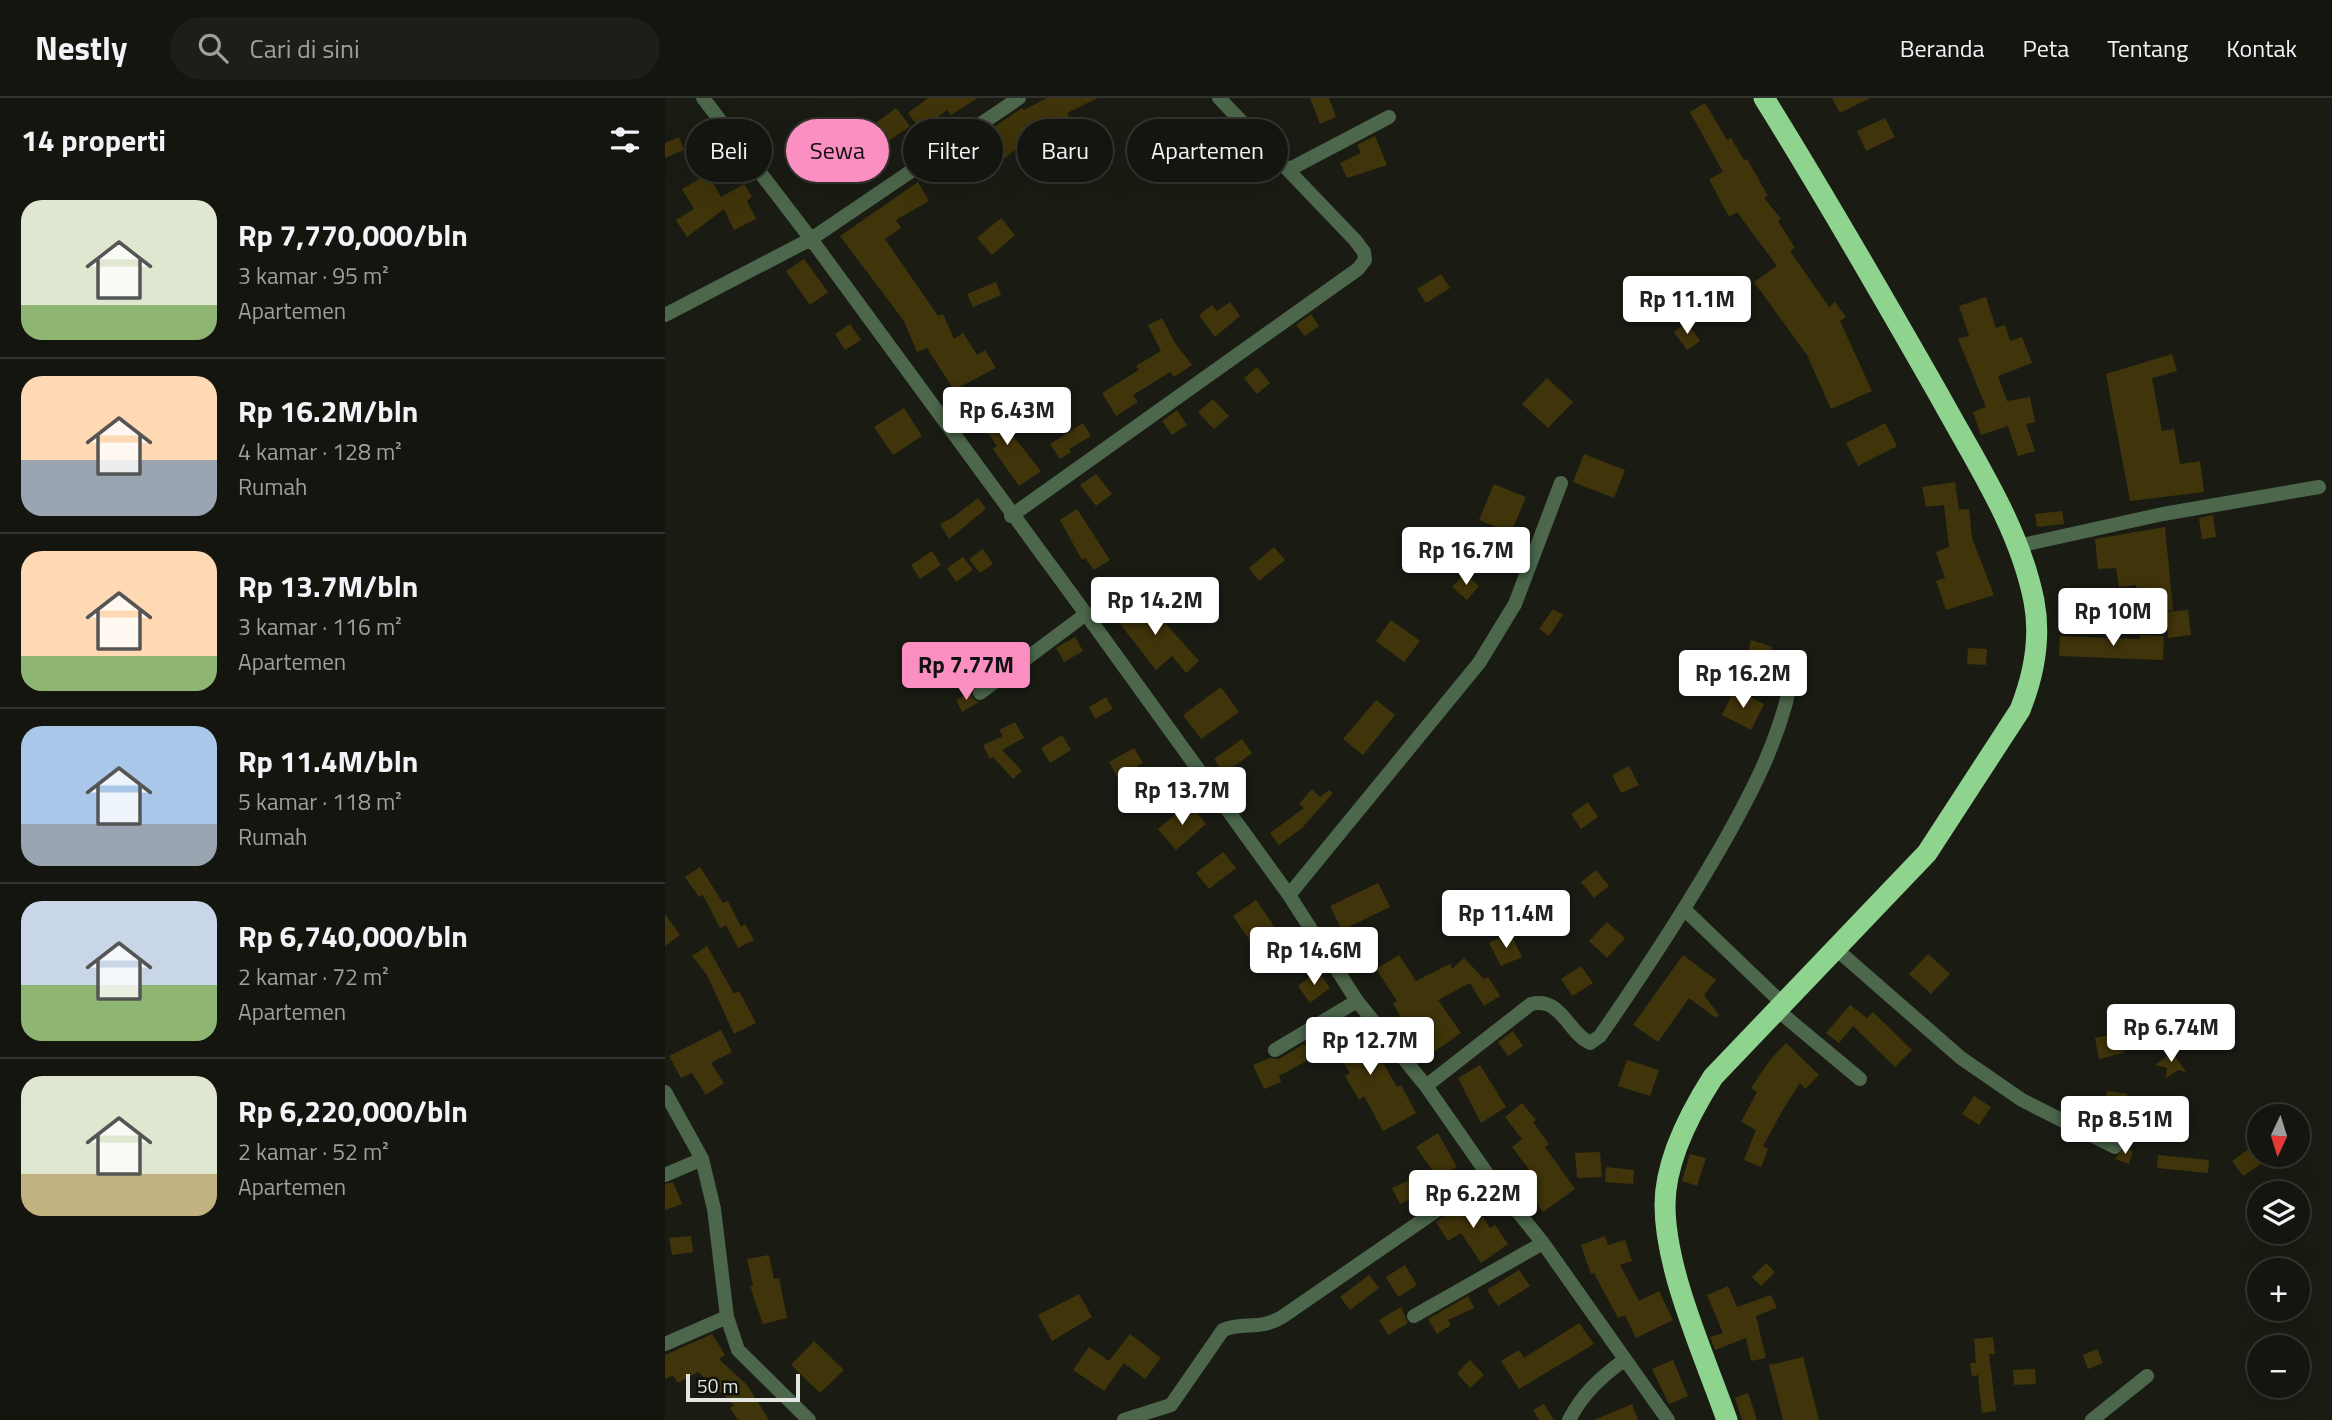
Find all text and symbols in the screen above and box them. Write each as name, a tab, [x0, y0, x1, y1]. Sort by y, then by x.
search box	[170, 17, 660, 80]
text: Nestly	[35, 23, 128, 73]
icon: search	[194, 29, 232, 67]
text: Cari di sini	[250, 29, 360, 68]
text: Beranda	[1900, 30, 1985, 66]
text: Peta	[2023, 30, 2069, 66]
text: Tentang	[2107, 30, 2188, 66]
text: Kontak	[2226, 30, 2297, 66]
text: 14 properti	[21, 117, 166, 163]
chip: Beli	[686, 119, 772, 182]
chip: Sewa	[786, 119, 889, 182]
chip: Filter	[903, 119, 1003, 182]
chip: Baru	[1017, 119, 1113, 182]
chip: Apartemen	[1127, 119, 1288, 182]
icon: filters	[606, 121, 644, 159]
text: Rp 7,770,000/bln	[238, 212, 468, 258]
icon: home	[77, 228, 161, 312]
text: 3 kamar · 95 m²	[238, 258, 389, 293]
pin: Rp 11.1M	[1615, 276, 1759, 336]
text: Rp 11.1M	[1639, 281, 1735, 316]
text: Apartemen	[238, 293, 346, 328]
text: Rp 16.2M/bln	[238, 388, 418, 434]
pin: Rp 6.43M	[935, 388, 1079, 447]
text: Rp 6.43M	[959, 392, 1055, 427]
icon: home	[77, 404, 161, 488]
text: 4 kamar · 128 m²	[238, 434, 402, 469]
text: Rumah	[238, 469, 307, 504]
pin: Rp 16.7M	[1394, 528, 1538, 587]
text: Rp 16.7M	[1418, 532, 1514, 567]
text: Rp 13.7M/bln	[238, 563, 418, 609]
pin: Rp 14.2M	[1083, 578, 1227, 637]
icon: home	[77, 579, 161, 663]
text: Rp 14.2M	[1107, 582, 1203, 617]
pin: Rp 10M	[2056, 588, 2170, 648]
text: Rp 10M	[2074, 593, 2152, 628]
text: 3 kamar · 116 m²	[238, 609, 402, 644]
pin: Rp 7.77M	[894, 642, 1038, 702]
text: Apartemen	[238, 644, 346, 679]
text: Rp 7.77M	[918, 647, 1014, 682]
pin: Rp 16.2M	[1671, 650, 1815, 710]
text: Rp 16.2M	[1695, 655, 1791, 690]
text: Rp 11.4M/bln	[238, 738, 418, 784]
icon: home	[77, 754, 161, 838]
pin: Rp 13.7M	[1110, 768, 1254, 827]
text: Rp 13.7M	[1134, 772, 1230, 807]
text: 5 kamar · 118 m²	[238, 784, 402, 819]
text: Rumah	[238, 819, 307, 854]
pin: Rp 11.4M	[1434, 890, 1578, 950]
text: Rp 11.4M	[1458, 895, 1554, 930]
text: Rp 6,740,000/bln	[238, 913, 468, 959]
pin: Rp 14.6M	[1242, 928, 1386, 987]
icon: home	[77, 929, 161, 1013]
text: Rp 14.6M	[1266, 932, 1362, 967]
text: 2 kamar · 72 m²	[238, 959, 389, 994]
text: Apartemen	[238, 994, 346, 1029]
pin: Rp 6.74M	[2099, 1004, 2243, 1064]
text: Rp 6.74M	[2123, 1009, 2219, 1044]
pin: Rp 12.7M	[1298, 1018, 1442, 1077]
text: Rp 12.7M	[1322, 1022, 1418, 1057]
text: Rp 6,220,000/bln	[238, 1088, 468, 1134]
pin: Rp 8.51M	[2053, 1096, 2197, 1156]
text: Rp 8.51M	[2077, 1101, 2173, 1136]
icon: home	[77, 1104, 161, 1188]
north arrow	[2247, 1104, 2310, 1167]
map controls	[2247, 1104, 2310, 1398]
text: 2 kamar · 52 m²	[238, 1134, 389, 1169]
text: Apartemen	[238, 1169, 346, 1204]
pin: Rp 6.22M	[1401, 1170, 1545, 1230]
text: Rp 6.22M	[1425, 1175, 1521, 1210]
button: layers	[2247, 1181, 2310, 1244]
button: +	[2247, 1258, 2310, 1321]
button: −	[2247, 1335, 2310, 1398]
scale bar	[686, 1371, 800, 1403]
text: 50 m	[697, 1371, 738, 1400]

